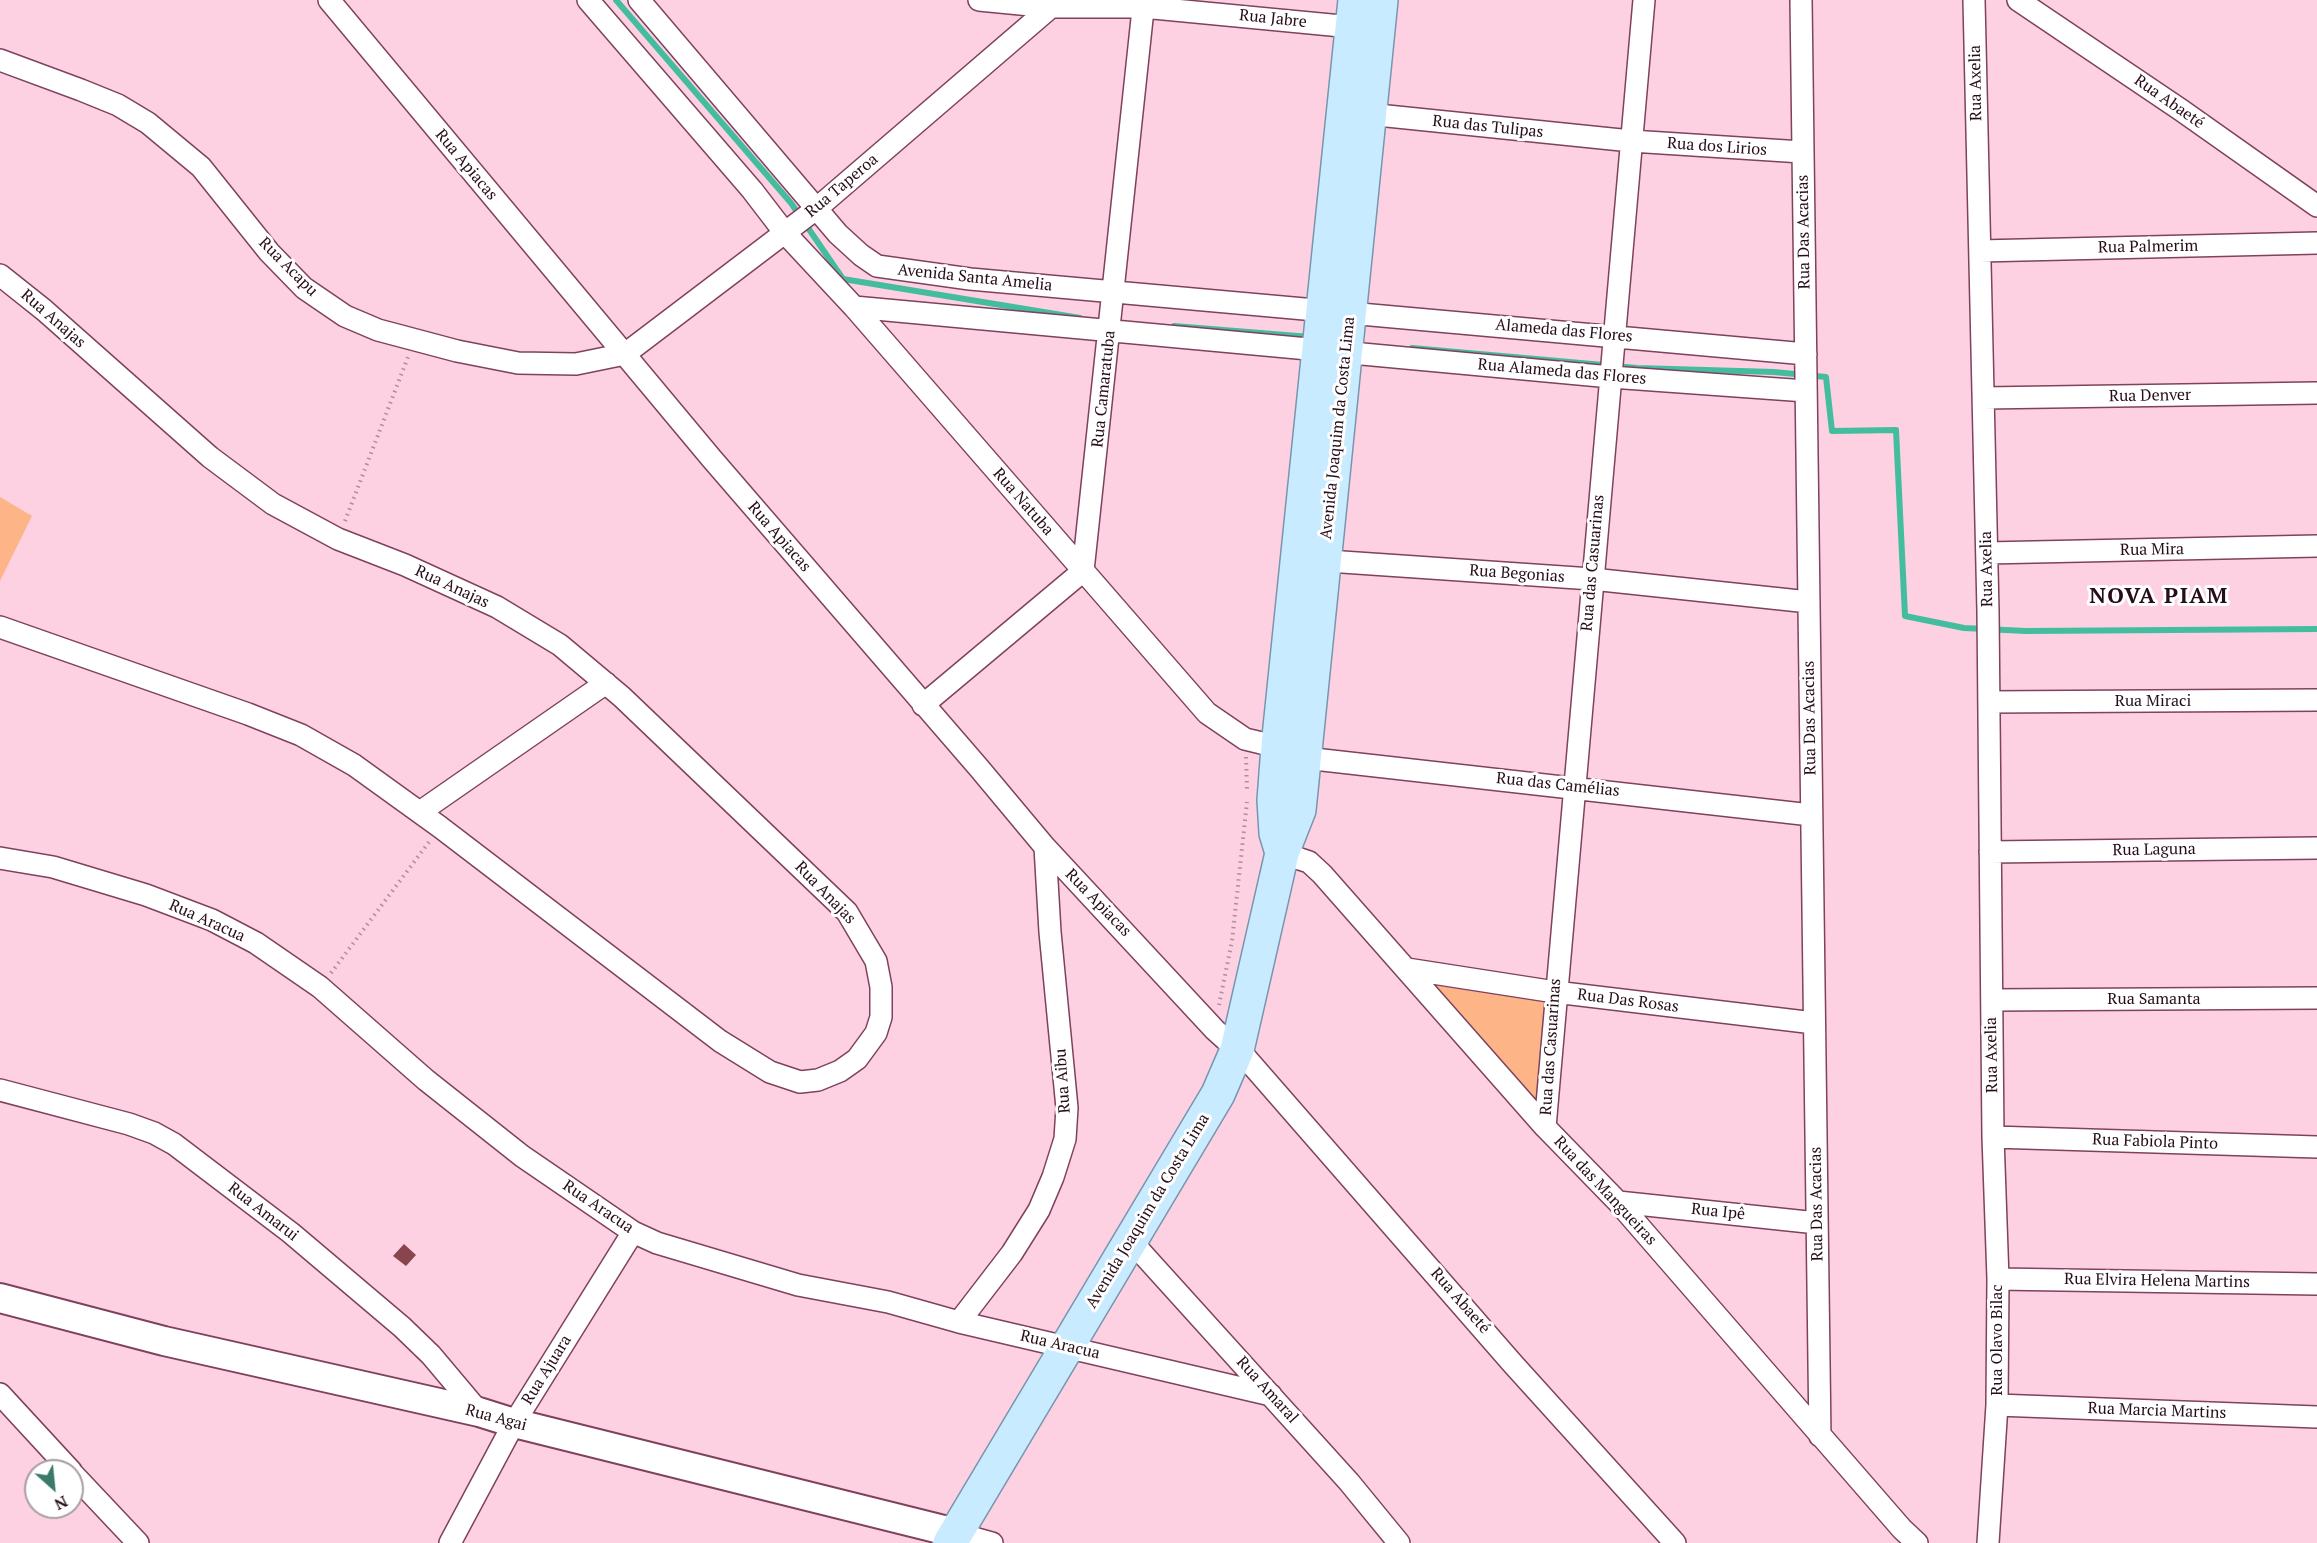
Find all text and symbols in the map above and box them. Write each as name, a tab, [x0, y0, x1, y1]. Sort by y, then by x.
street label: Rua Jabre	[1238, 6, 1308, 32]
street label: Rua Axelia	[1966, 45, 1986, 121]
street label: Rua Abaeté	[2130, 71, 2208, 133]
street label: Rua das Tulipas	[1432, 112, 1544, 142]
street label: Rua Apiacas	[431, 126, 501, 204]
street label: Rua dos Lirios	[1666, 134, 1768, 160]
street label: Rua Taperoa	[802, 150, 882, 222]
street label: Rua Das Acacias	[1793, 174, 1815, 290]
street label: Rua Acapu	[255, 234, 321, 300]
street label: Rua Palmerim	[2098, 237, 2198, 257]
street label: Avenida Santa Amelia	[897, 260, 1053, 296]
street label: Rua Anajas	[17, 286, 89, 352]
street label: Alameda das Flores	[1495, 315, 1633, 347]
street label: Avenida Joaquim da Costa Lima	[1317, 316, 1359, 540]
street label: Rua Camaratuba	[1088, 329, 1120, 449]
street label: Rua Alameda das Flores	[1477, 355, 1647, 389]
street label: Rua Denver	[2109, 386, 2191, 406]
street label: Rua Natuba	[989, 464, 1057, 540]
street label: Rua das Casuarinas	[1577, 494, 1609, 632]
street label: Rua Apiacas	[743, 498, 815, 576]
street label: Rua Axelia	[1977, 531, 1997, 607]
street label: Rua Mira	[2120, 540, 2184, 560]
street label: Rua Begonias	[1469, 561, 1565, 587]
street label: Rua Anajas	[412, 562, 492, 612]
district label: NOVA PIAM	[2089, 584, 2229, 610]
street label: Rua Das Acacias	[1799, 660, 1821, 776]
street label: Rua Miraci	[2115, 691, 2191, 711]
street label: Rua das Camélias	[1495, 769, 1621, 801]
street label: Rua Laguna	[2112, 840, 2196, 860]
street label: Rua Anajas	[790, 858, 860, 928]
street label: Rua Apiacas	[1061, 865, 1135, 941]
street label: Rua Aracua	[166, 896, 248, 946]
street label: Rua das Casuarinas	[1537, 978, 1565, 1116]
street label: Rua Das Rosas	[1576, 985, 1680, 1017]
street label: Rua Samanta	[2107, 989, 2201, 1009]
street label: Rua Axelia	[1982, 1017, 2002, 1093]
street label: Rua Aibu	[1051, 1048, 1075, 1114]
street label: Avenida Joaquim da Costa Lima	[1082, 1110, 1214, 1312]
street label: Rua Fabiola Pinto	[2092, 1130, 2218, 1154]
street label: Rua das Mangueiras	[1549, 1132, 1661, 1250]
street label: Rua Das Acacias	[1806, 1146, 1828, 1262]
street label: Rua Aracua	[559, 1176, 637, 1238]
street label: Rua Amarui	[224, 1178, 302, 1246]
street label: Rua Ipê	[1690, 1200, 1746, 1224]
street label: Rua Abaeté	[1426, 1264, 1494, 1338]
street label: Rua Elvira Helena Martins	[2064, 1270, 2250, 1292]
street label: Rua Olavo Bilac	[1987, 1284, 2007, 1396]
street label: Rua Aracua	[1018, 1327, 1102, 1363]
street label: Rua Ajuara	[518, 1332, 576, 1408]
street label: Rua Amaral	[1232, 1353, 1302, 1427]
street label: Rua Marcia Martins	[2087, 1399, 2227, 1423]
street label: Rua Agai	[463, 1401, 529, 1435]
north arrow	[24, 1459, 84, 1519]
text: N	[51, 1491, 72, 1516]

